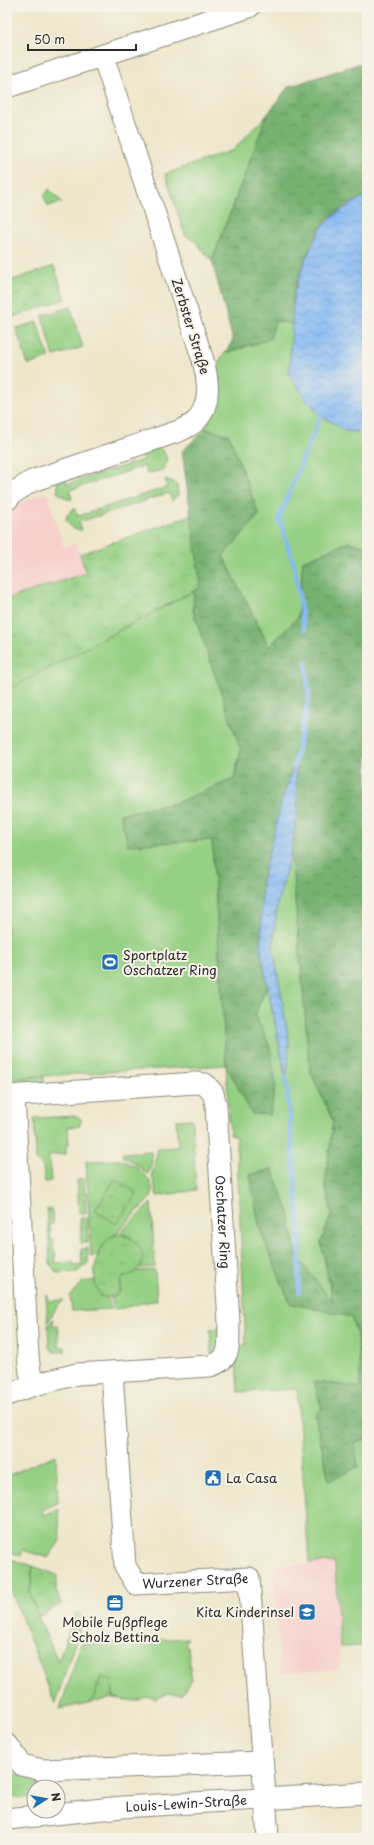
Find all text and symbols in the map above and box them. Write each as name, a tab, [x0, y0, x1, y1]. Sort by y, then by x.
scale bar	[28, 26, 136, 52]
text: 50 m	[34, 30, 65, 48]
street label: Zerbster Straße	[168, 275, 215, 377]
place label: Sportplatz Oschatzer Ring	[123, 945, 217, 979]
sports icon: Sportplatz Oschatzer Ring	[100, 952, 120, 972]
street label: Oschatzer Ring	[211, 1175, 236, 1269]
public building icon: La Casa	[203, 1468, 223, 1488]
place label: La Casa	[226, 1468, 278, 1487]
street label: Wurzener Straße	[142, 1568, 249, 1593]
office icon: Mobile Fußpflege Scholz Bettina	[105, 1593, 125, 1613]
place label: Kita Kinderinsel	[196, 1602, 294, 1621]
school or university icon: Kita Kinderinsel	[297, 1602, 317, 1622]
place label: Mobile Fußpflege Scholz Bettina	[62, 1612, 168, 1646]
north arrow	[26, 1779, 66, 1819]
street label: Louis-Lewin-Straße	[125, 1790, 248, 1816]
text: N	[47, 1791, 66, 1803]

